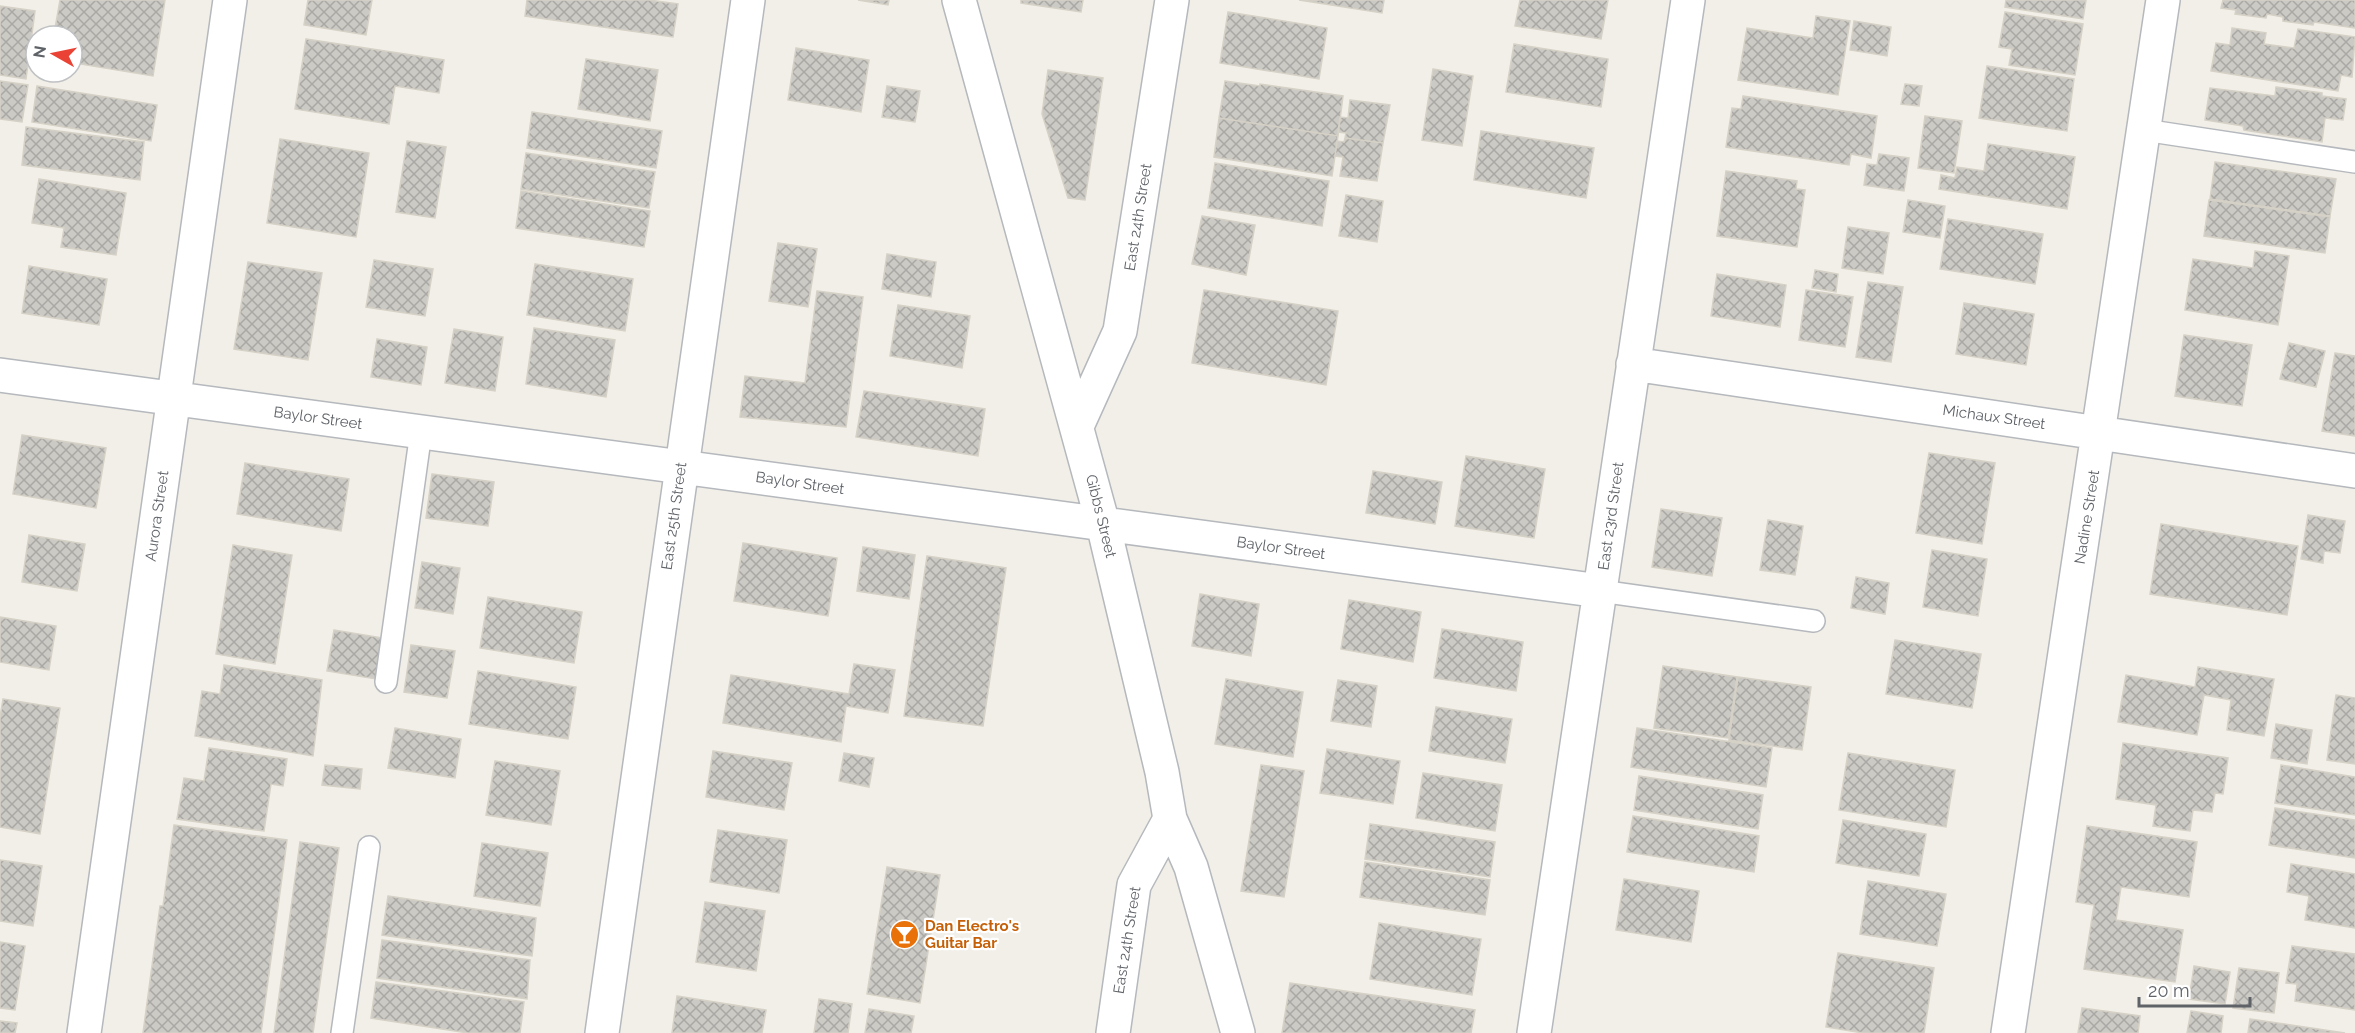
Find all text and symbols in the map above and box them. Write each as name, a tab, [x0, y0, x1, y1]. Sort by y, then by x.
north arrow	[24, 24, 84, 84]
text: N	[29, 44, 50, 59]
street label: East 24th Street	[1121, 162, 1155, 272]
street label: Michaux Street	[1942, 401, 2046, 433]
street label: Baylor Street	[272, 403, 364, 433]
street label: East 25th Street	[658, 461, 690, 571]
street label: East 23rd Street	[1595, 461, 1627, 571]
street label: Baylor Street	[754, 468, 846, 498]
street label: Aurora Street	[142, 469, 172, 563]
street label: Nadine Street	[2071, 469, 2103, 565]
street label: Gibbs Street	[1082, 472, 1120, 560]
street label: Baylor Street	[1235, 533, 1327, 563]
street label: East 24th Street	[1110, 885, 1144, 995]
place label: Dan Electro's Guitar Bar	[925, 917, 1019, 952]
bar icon: Dan Electro's Guitar Bar	[888, 919, 920, 951]
scale bar	[2139, 970, 2250, 1008]
text: 20 m	[2148, 980, 2190, 1001]

